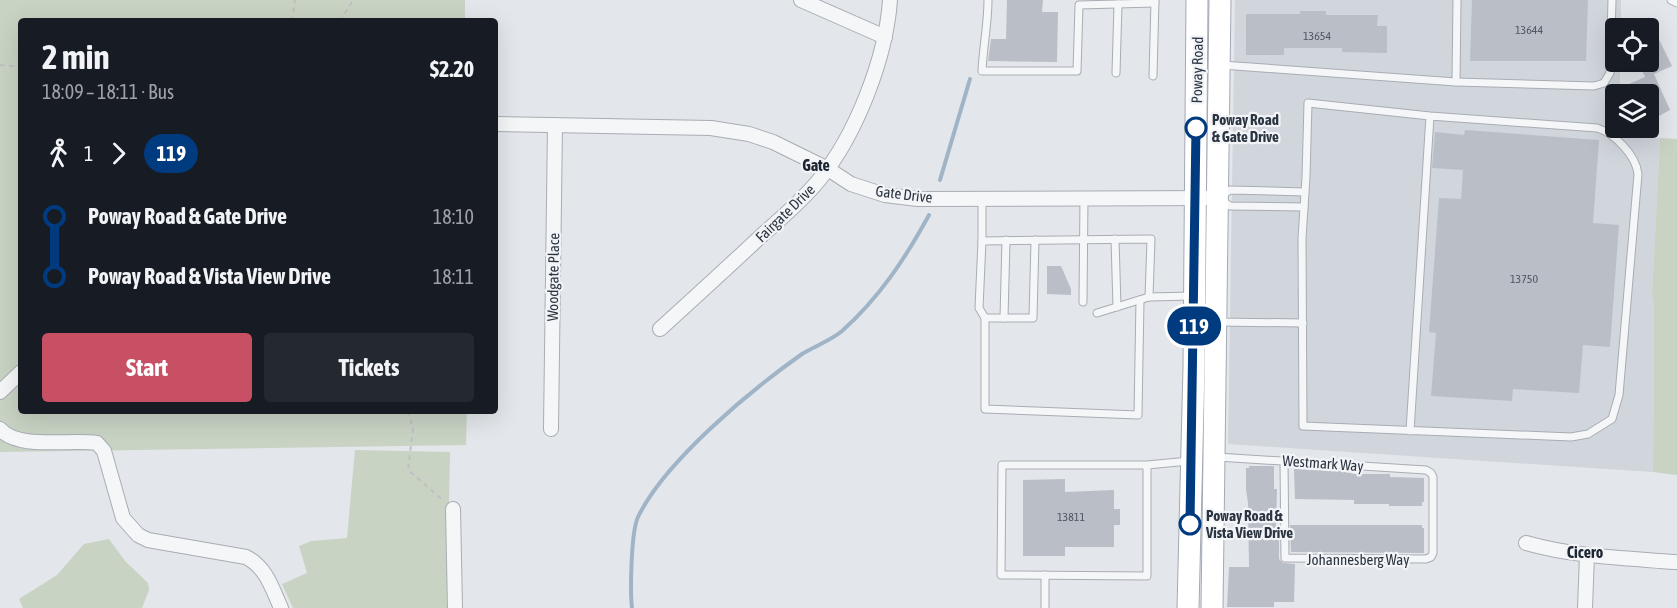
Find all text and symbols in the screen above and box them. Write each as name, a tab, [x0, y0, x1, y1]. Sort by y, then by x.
map controls	[1605, 18, 1659, 138]
button: locate	[1605, 18, 1659, 72]
house number: 13644	[1515, 23, 1543, 37]
house number: 13654	[1303, 29, 1331, 43]
street label: Poway Road	[1188, 36, 1206, 104]
text: 2 min	[42, 38, 109, 76]
text: $2.20	[430, 56, 474, 82]
text: 18:09 – 18:11 · Bus	[42, 80, 174, 103]
button: layers	[1605, 84, 1659, 138]
place label: Poway Road & Gate Drive	[1212, 111, 1279, 145]
marker: Poway Road & Gate Drive	[1185, 117, 1207, 139]
icon: walk	[42, 137, 75, 170]
icon: forward	[102, 137, 135, 170]
text: 119	[156, 141, 186, 165]
text: 1	[84, 142, 93, 165]
district label: Gate	[802, 156, 830, 174]
street label: Fairgate Drive	[752, 181, 818, 245]
street label: Gate Drive	[875, 182, 934, 206]
text: Poway Road & Gate Drive	[88, 203, 287, 229]
text: 18:10	[433, 205, 474, 228]
street label: Woodgate Place	[544, 232, 562, 321]
text: Poway Road & Vista View Drive	[88, 263, 331, 289]
text: 18:11	[433, 265, 474, 288]
house number: 13750	[1510, 272, 1538, 286]
line badge: 119	[1160, 306, 1228, 346]
text: 119	[1179, 314, 1209, 338]
button: Start	[42, 333, 252, 402]
button: Tickets	[264, 333, 474, 402]
street label: Westmark Way	[1282, 452, 1364, 474]
place label: Poway Road & Vista View Drive	[1205, 507, 1293, 541]
house number: 13811	[1057, 510, 1085, 524]
marker: Poway Road & Vista View Drive	[1179, 513, 1201, 535]
district label: Cicero	[1567, 543, 1604, 561]
street label: Johannesberg Way	[1307, 551, 1409, 568]

